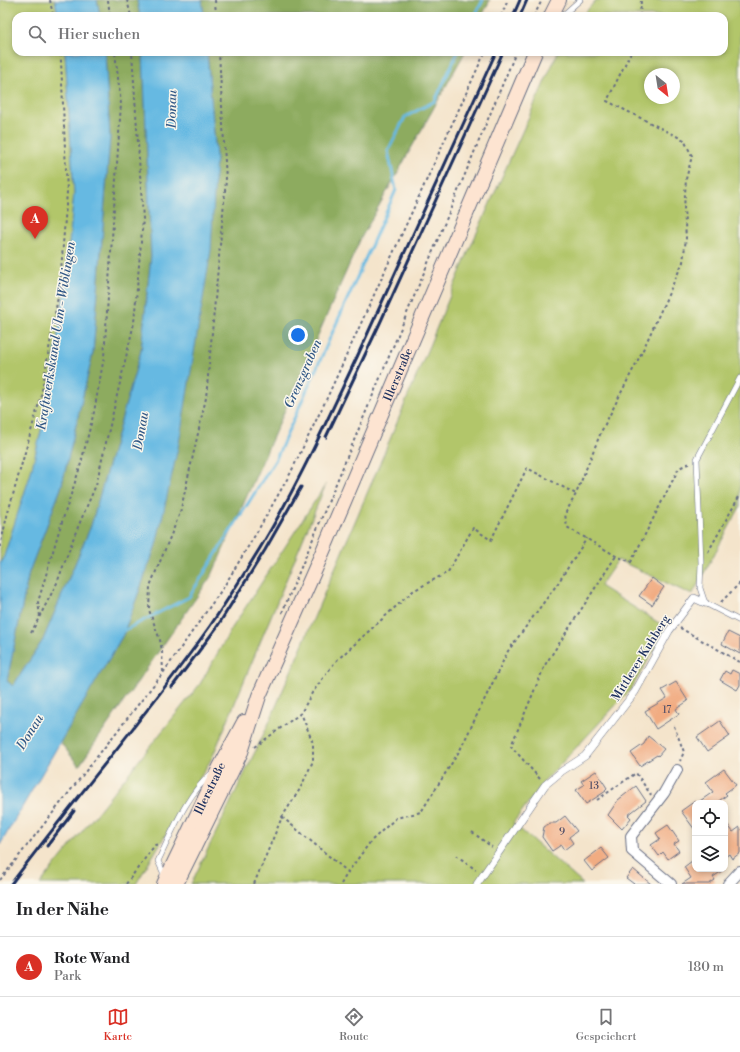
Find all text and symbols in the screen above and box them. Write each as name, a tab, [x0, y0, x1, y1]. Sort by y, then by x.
search box	[12, 12, 728, 56]
icon: search	[26, 23, 48, 45]
text: Hier suchen	[58, 25, 140, 44]
north arrow	[644, 68, 680, 104]
water label: Donau	[164, 89, 180, 129]
pin: A	[22, 206, 48, 239]
water label: Kraftwerkskanal Ulm - Wiblingen	[33, 240, 79, 431]
your location	[288, 325, 308, 345]
water label: Grenzgraben	[281, 336, 326, 411]
street label: Illerstraße	[380, 346, 416, 404]
water label: Donau	[130, 410, 152, 452]
street label: Mittlerer Kuhberg	[609, 612, 674, 704]
house number: 17	[663, 704, 671, 716]
water label: Donau	[12, 711, 47, 753]
street label: Illerstraße	[191, 759, 229, 817]
house number: 13	[589, 780, 599, 792]
map controls	[692, 800, 728, 872]
button: locate	[692, 800, 728, 836]
house number: 9	[559, 826, 565, 838]
button: layers	[692, 836, 728, 872]
text: In der Nähe	[16, 899, 109, 921]
text: Rote Wand	[54, 949, 130, 968]
text: A	[24, 959, 34, 975]
text: 180 m	[688, 959, 724, 975]
text: Park	[54, 968, 81, 984]
tab: Karte	[104, 1006, 132, 1044]
tab: Route	[339, 1006, 369, 1044]
tab: Gespeichert	[576, 1006, 636, 1044]

